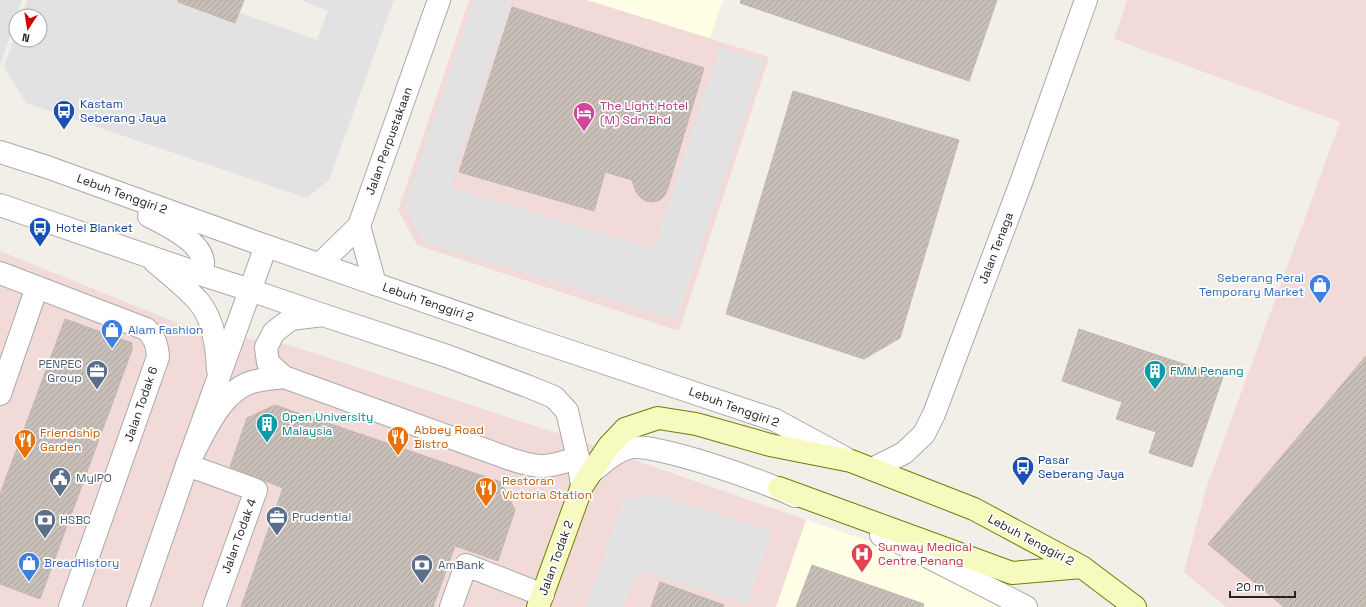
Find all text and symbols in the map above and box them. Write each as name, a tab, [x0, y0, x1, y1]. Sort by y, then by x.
north arrow	[8, 8, 48, 48]
text: N	[21, 30, 31, 45]
street label: Jalan Perpustakaan	[362, 85, 416, 197]
place label: Kastam Seberang Jaya	[80, 96, 167, 126]
bus stop icon: Kastam Seberang Jaya	[51, 98, 77, 131]
place label: The Light Hotel (M) Sdn Bhd	[600, 98, 688, 128]
hotel icon: The Light Hotel (M) Sdn Bhd	[571, 100, 597, 133]
street label: Lebuh Tenggiri 2	[75, 170, 169, 218]
street label: Jalan Tenaga	[975, 210, 1017, 286]
bus stop icon: Hotel Blanket	[27, 215, 53, 248]
place label: Hotel Blanket	[56, 220, 133, 236]
place label: Seberang Perai Temporary Market	[1199, 270, 1304, 300]
shop icon: Seberang Perai Temporary Market	[1307, 272, 1333, 305]
street label: Lebuh Tenggiri 2	[380, 279, 476, 325]
shop icon: Alam Fashion	[99, 317, 125, 350]
place label: Alam Fashion	[128, 322, 203, 338]
place label: PENPEC Group	[38, 356, 82, 386]
office icon: PENPEC Group	[84, 358, 110, 391]
building icon: FMM Penang	[1142, 358, 1168, 391]
place label: FMM Penang	[1170, 363, 1244, 379]
street label: Jalan Todak 6	[121, 364, 161, 444]
street label: Lebuh Tenggiri 2	[687, 383, 781, 431]
place label: Open University Malaysia	[282, 409, 373, 439]
building icon: Open University Malaysia	[254, 411, 280, 444]
place label: Abbey Road Bistro	[414, 422, 484, 452]
restaurant icon: Abbey Road Bistro	[385, 424, 411, 457]
place label: Friendship Garden	[40, 425, 101, 455]
restaurant icon: Friendship Garden	[12, 427, 38, 460]
place label: Pasar Seberang Jaya	[1038, 452, 1125, 482]
bus stop icon: Pasar Seberang Jaya	[1010, 454, 1036, 487]
public building icon: MyIPO	[47, 465, 73, 498]
place label: MyIPO	[76, 470, 112, 486]
place label: Restoran Victoria Station	[502, 473, 592, 503]
restaurant icon: Restoran Victoria Station	[473, 475, 499, 508]
street label: Jalan Todak 4	[218, 496, 260, 576]
office icon: Prudential	[264, 504, 290, 537]
bank icon: HSBC	[32, 507, 58, 540]
place label: Prudential	[292, 509, 351, 525]
street label: Lebuh Tenggiri 2	[985, 511, 1077, 569]
place label: HSBC	[60, 512, 91, 528]
street label: Jalan Todak 2	[535, 518, 577, 598]
place label: Sunway Medical Centre Penang	[878, 539, 972, 569]
hospital icon: Sunway Medical Centre Penang	[849, 541, 875, 574]
shop icon: BreadHistory	[16, 550, 42, 583]
bank icon: AmBank	[409, 552, 435, 585]
place label: BreadHistory	[44, 555, 119, 571]
place label: AmBank	[438, 557, 485, 573]
scale bar	[1230, 573, 1295, 599]
text: 20 m	[1236, 579, 1264, 595]

